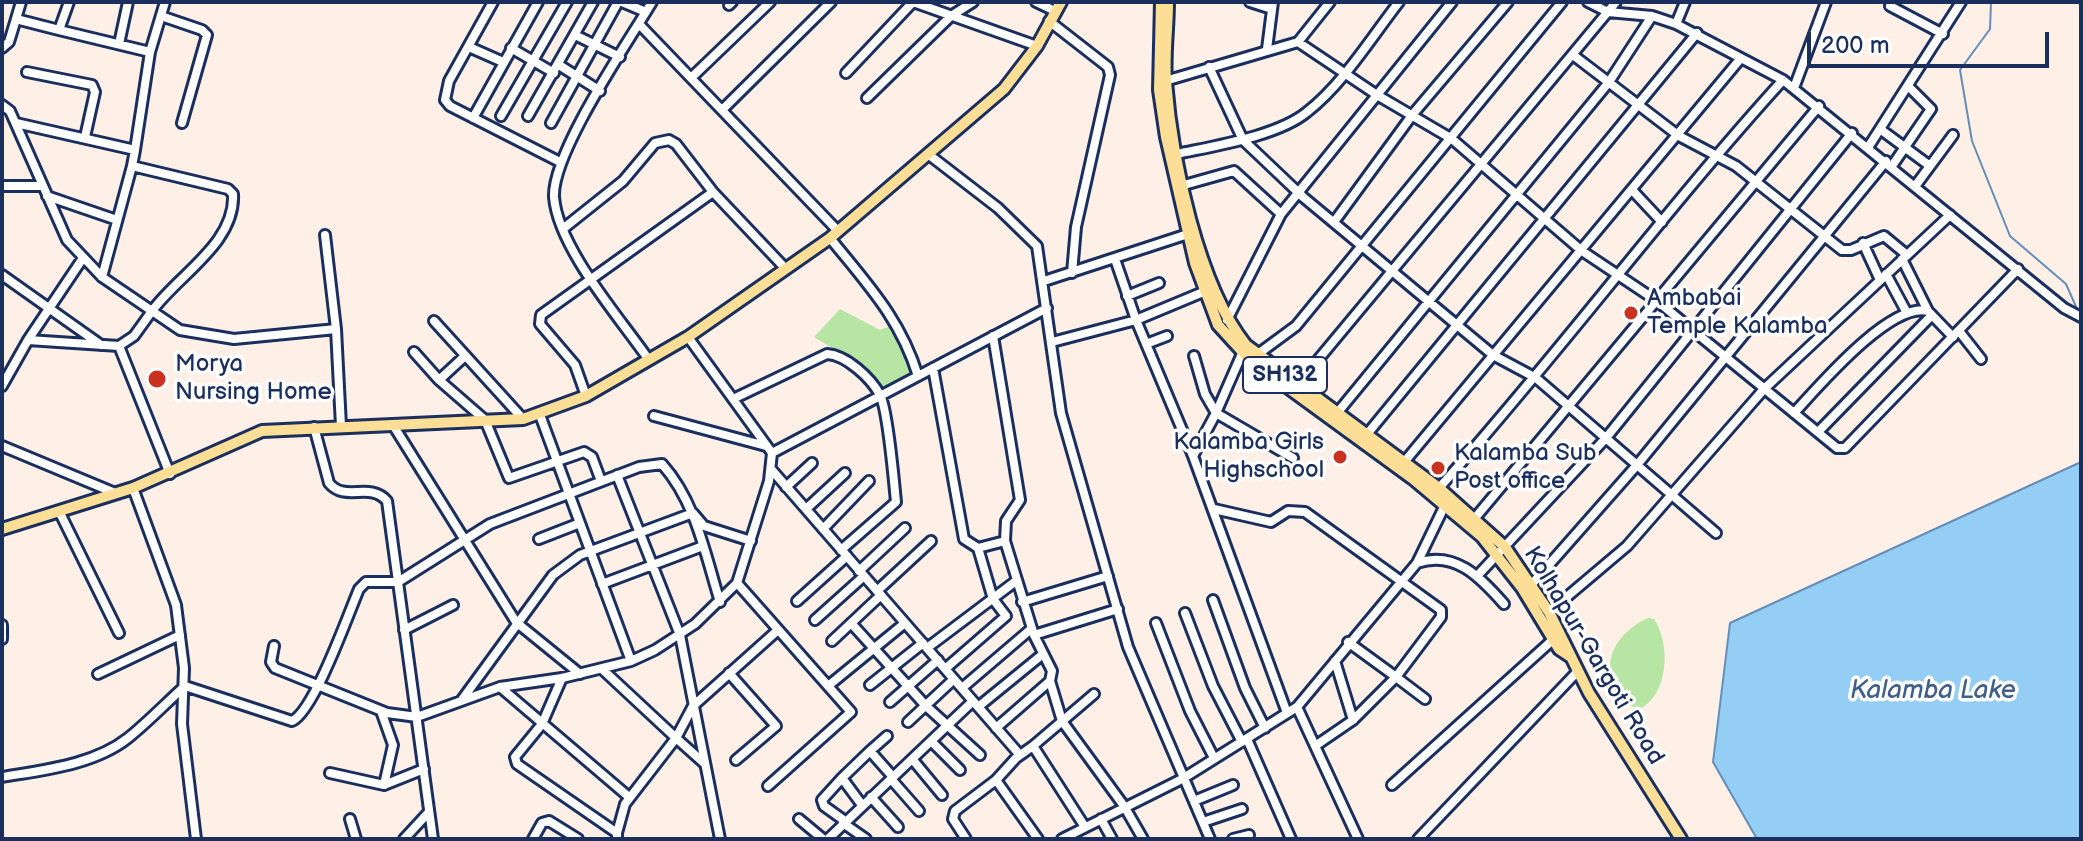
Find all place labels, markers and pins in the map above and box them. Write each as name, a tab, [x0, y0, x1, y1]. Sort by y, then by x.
place label: Ambabai Temple Kalamba	[1647, 285, 1828, 341]
marker: Ambabai Temple Kalamba	[1622, 304, 1640, 322]
place label: Morya Nursing Home	[175, 351, 332, 407]
marker: Morya Nursing Home	[146, 368, 168, 390]
place label: Kalamba Girls Highschool	[1173, 429, 1324, 485]
place label: Kalamba Sub Post office	[1454, 440, 1597, 496]
marker: Kalamba Girls Highschool	[1331, 448, 1349, 466]
marker: Kalamba Sub Post office	[1429, 459, 1447, 477]

